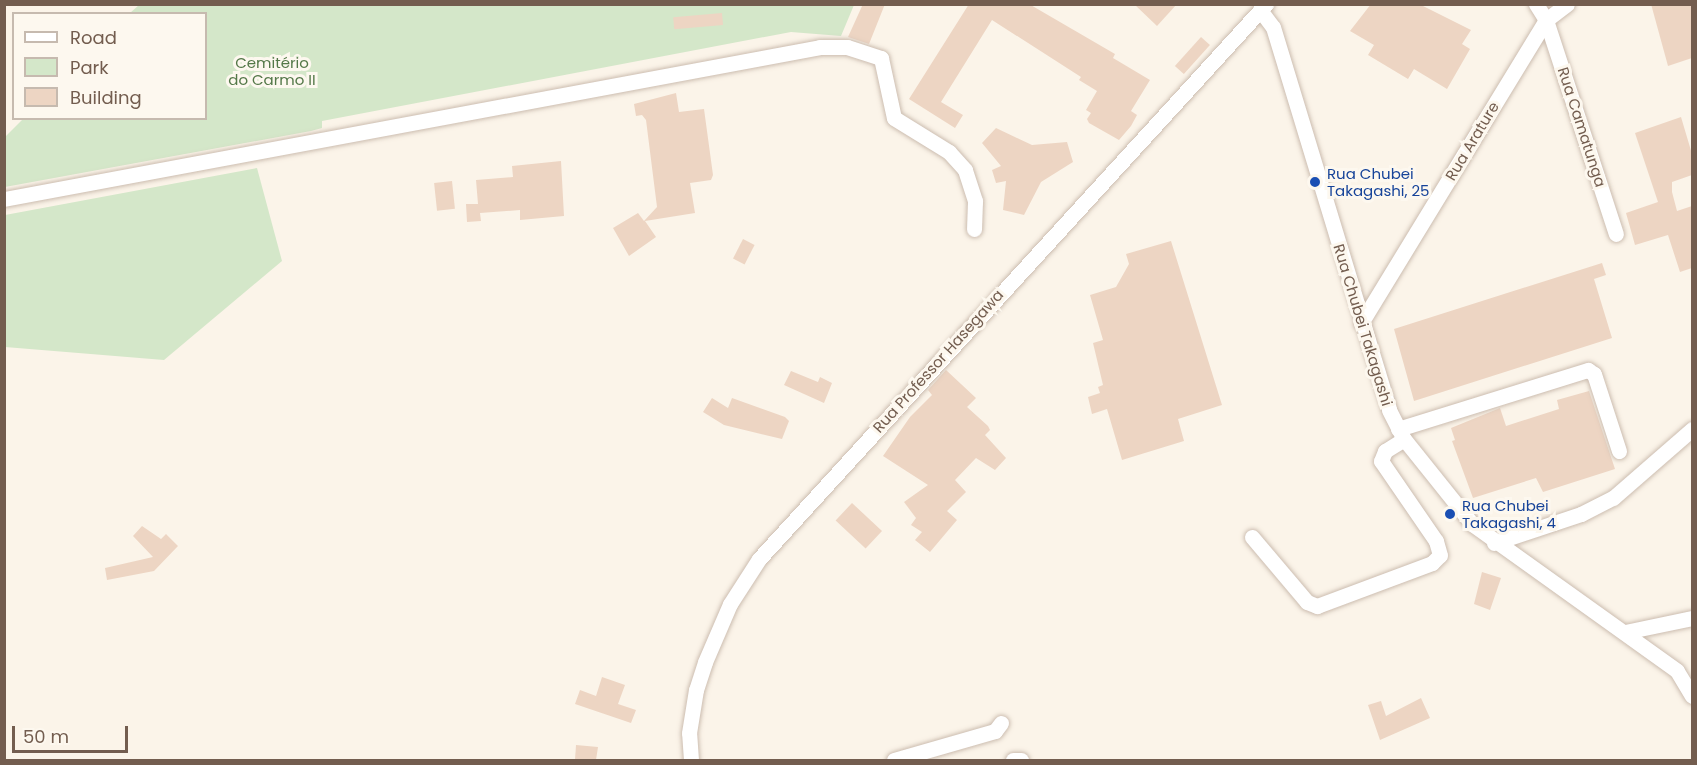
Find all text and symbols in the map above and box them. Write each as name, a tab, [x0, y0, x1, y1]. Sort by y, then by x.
legend	[12, 12, 207, 120]
text: Road	[70, 25, 117, 50]
park label: Cemitério do Carmo II	[228, 53, 316, 88]
text: Park	[70, 55, 109, 80]
street label: Rua Camatunga	[1554, 65, 1610, 189]
text: Building	[70, 85, 142, 110]
street label: Rua Arature	[1441, 98, 1503, 184]
place label: Rua Chubei Takagashi, 25	[1327, 164, 1430, 199]
marker: Rua Chubei Takagashi, 25	[1308, 175, 1322, 189]
street label: Rua Chubei Takagashi	[1330, 242, 1396, 408]
street label: Rua Professor Hasegawa	[869, 286, 1007, 436]
place label: Rua Chubei Takagashi, 4	[1462, 496, 1556, 531]
marker: Rua Chubei Takagashi, 4	[1443, 507, 1457, 521]
scale bar	[15, 714, 130, 752]
text: 50 m	[23, 724, 69, 749]

